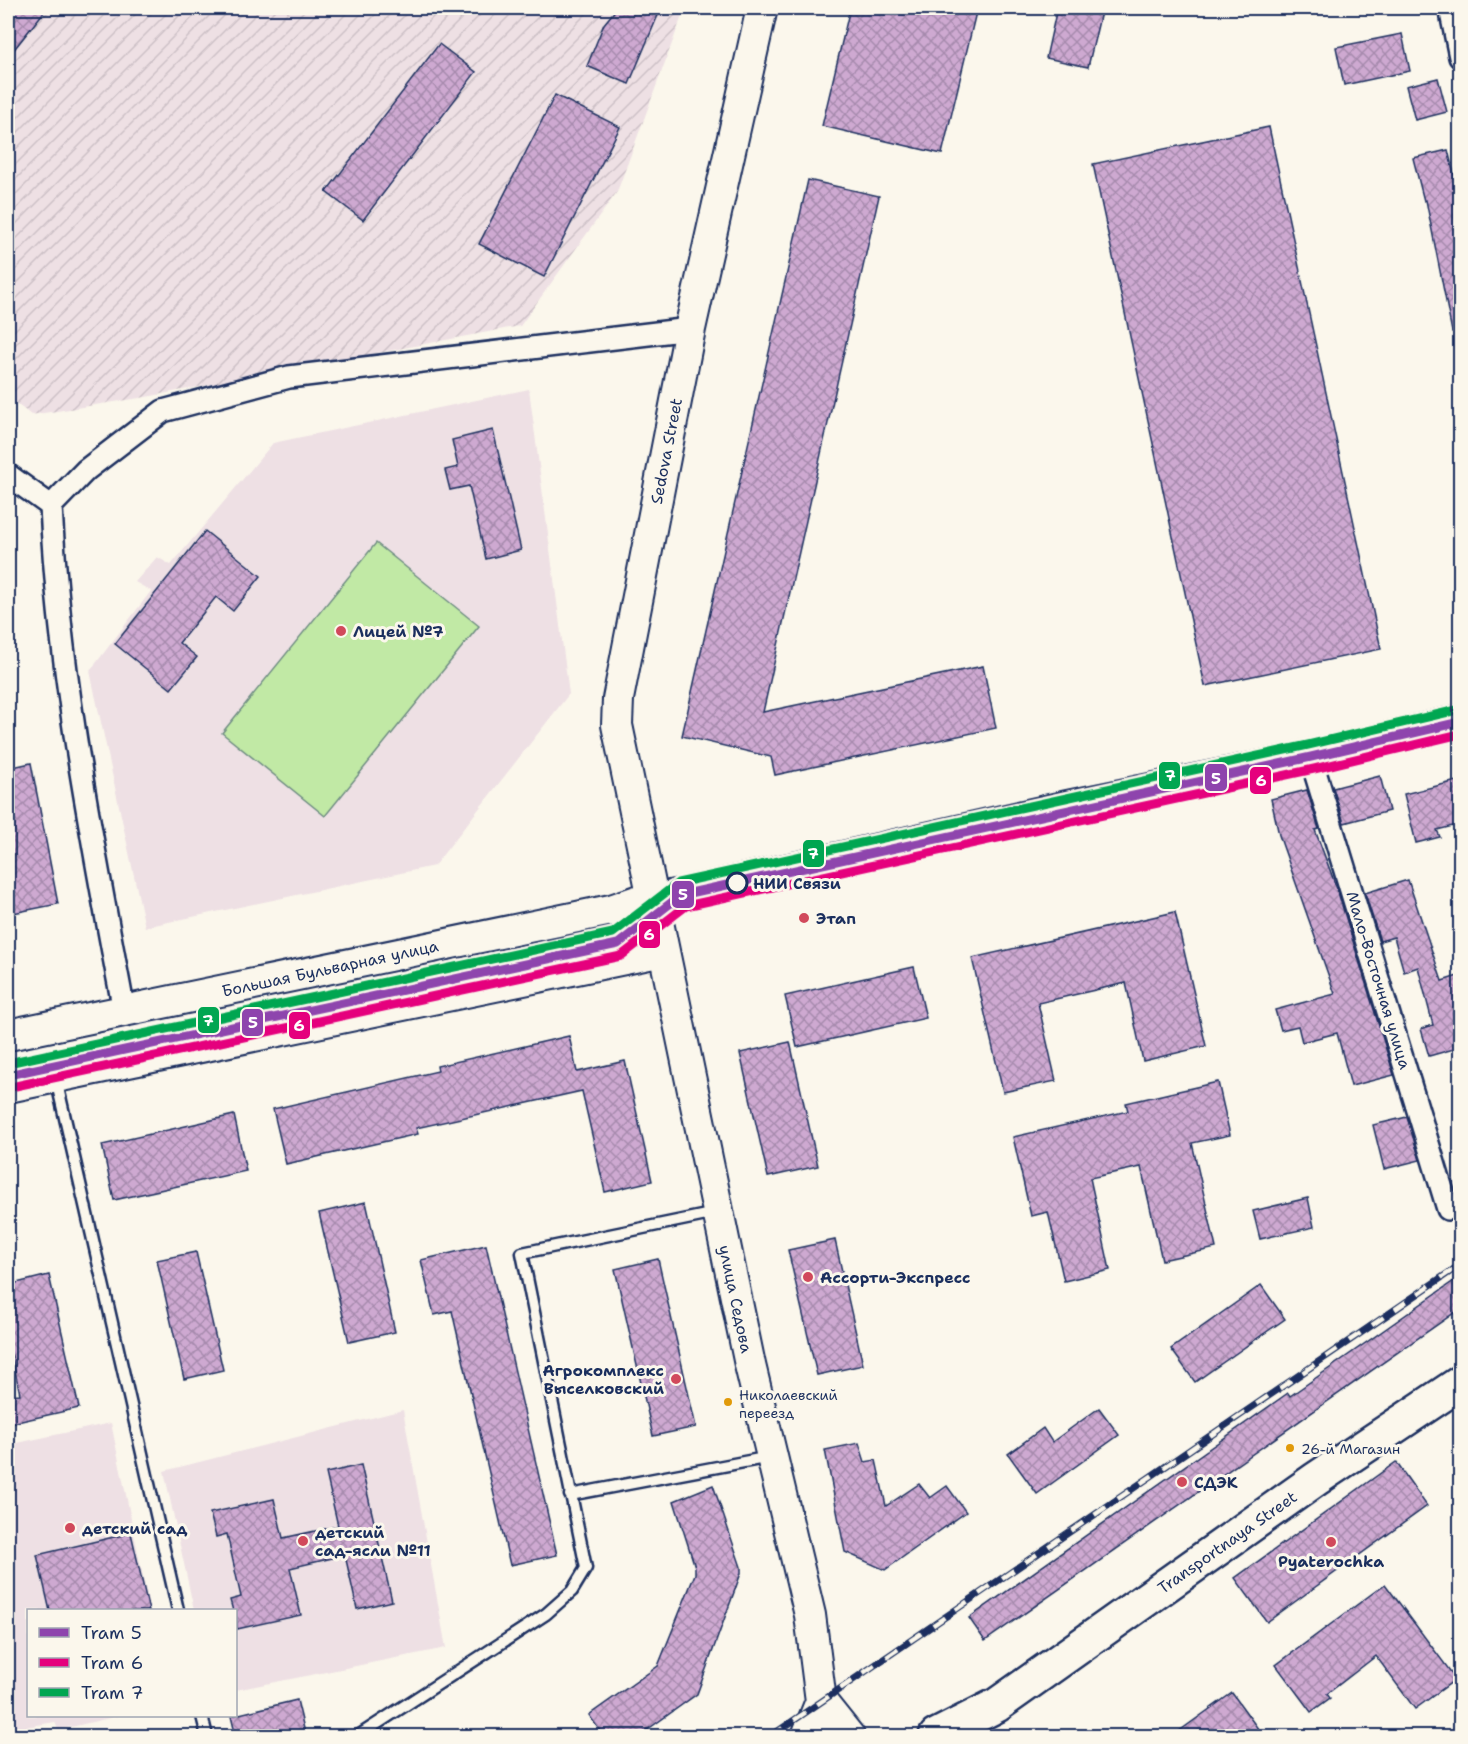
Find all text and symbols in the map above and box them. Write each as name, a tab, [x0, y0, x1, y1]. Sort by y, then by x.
street label: Sedova Street	[646, 396, 687, 506]
place label: Лицей №7	[353, 621, 443, 642]
marker: Лицей №7	[334, 624, 348, 638]
line badge: 7	[1158, 761, 1181, 790]
line badge: 5	[1204, 763, 1228, 792]
text: 7	[1164, 765, 1176, 786]
line badge: 6	[1249, 766, 1272, 795]
text: 5	[1211, 768, 1221, 789]
text: 6	[1255, 770, 1267, 791]
line badge: 7	[802, 839, 825, 868]
text: 7	[807, 843, 819, 864]
marker: НИИ Связи	[726, 872, 748, 894]
place label: НИИ Связи	[753, 873, 841, 894]
line badge: 5	[671, 880, 695, 909]
text: 5	[678, 884, 688, 905]
street label: Мало-Восточная улица	[1341, 889, 1416, 1072]
place label: Этап	[816, 908, 856, 929]
marker: Этап	[797, 911, 811, 925]
line badge: 6	[638, 920, 661, 949]
text: 6	[643, 924, 655, 945]
street label: Большая Бульварная улица	[220, 935, 440, 1002]
line badge: 7	[197, 1006, 220, 1034]
line badge: 5	[241, 1008, 264, 1037]
text: 7	[202, 1010, 214, 1031]
line badge: 6	[288, 1011, 311, 1040]
text: 5	[248, 1012, 258, 1033]
text: 6	[293, 1015, 305, 1036]
street label: улица Седова	[714, 1243, 757, 1355]
place label: Ассорти-Экспресс	[820, 1267, 971, 1288]
marker: Ассорти-Экспресс	[801, 1270, 815, 1284]
place label: Агрокомплекс Выселковский	[543, 1360, 664, 1399]
marker: Агрокомплекс Выселковский	[669, 1372, 683, 1386]
place label: Николаевский переезд	[739, 1386, 838, 1422]
marker: Николаевский переезд	[722, 1396, 734, 1408]
place label: 26-й Магазин	[1301, 1440, 1400, 1458]
marker: 26-й Магазин	[1284, 1442, 1296, 1454]
place label: СДЭК	[1194, 1472, 1238, 1493]
marker: СДЭК	[1175, 1475, 1189, 1489]
street label: Transportnaya Street	[1153, 1486, 1301, 1598]
place label: детский сад	[82, 1518, 188, 1539]
marker: детский сад	[63, 1521, 77, 1535]
place label: детский сад-ясли №11	[315, 1522, 431, 1561]
marker: детский сад-ясли №11	[296, 1534, 310, 1548]
marker: Pyaterochka	[1324, 1535, 1338, 1549]
place label: Pyaterochka	[1278, 1551, 1384, 1572]
legend	[27, 1609, 237, 1717]
text: Tram 5	[81, 1621, 142, 1645]
text: Tram 6	[81, 1651, 143, 1675]
text: Tram 7	[81, 1681, 143, 1705]

